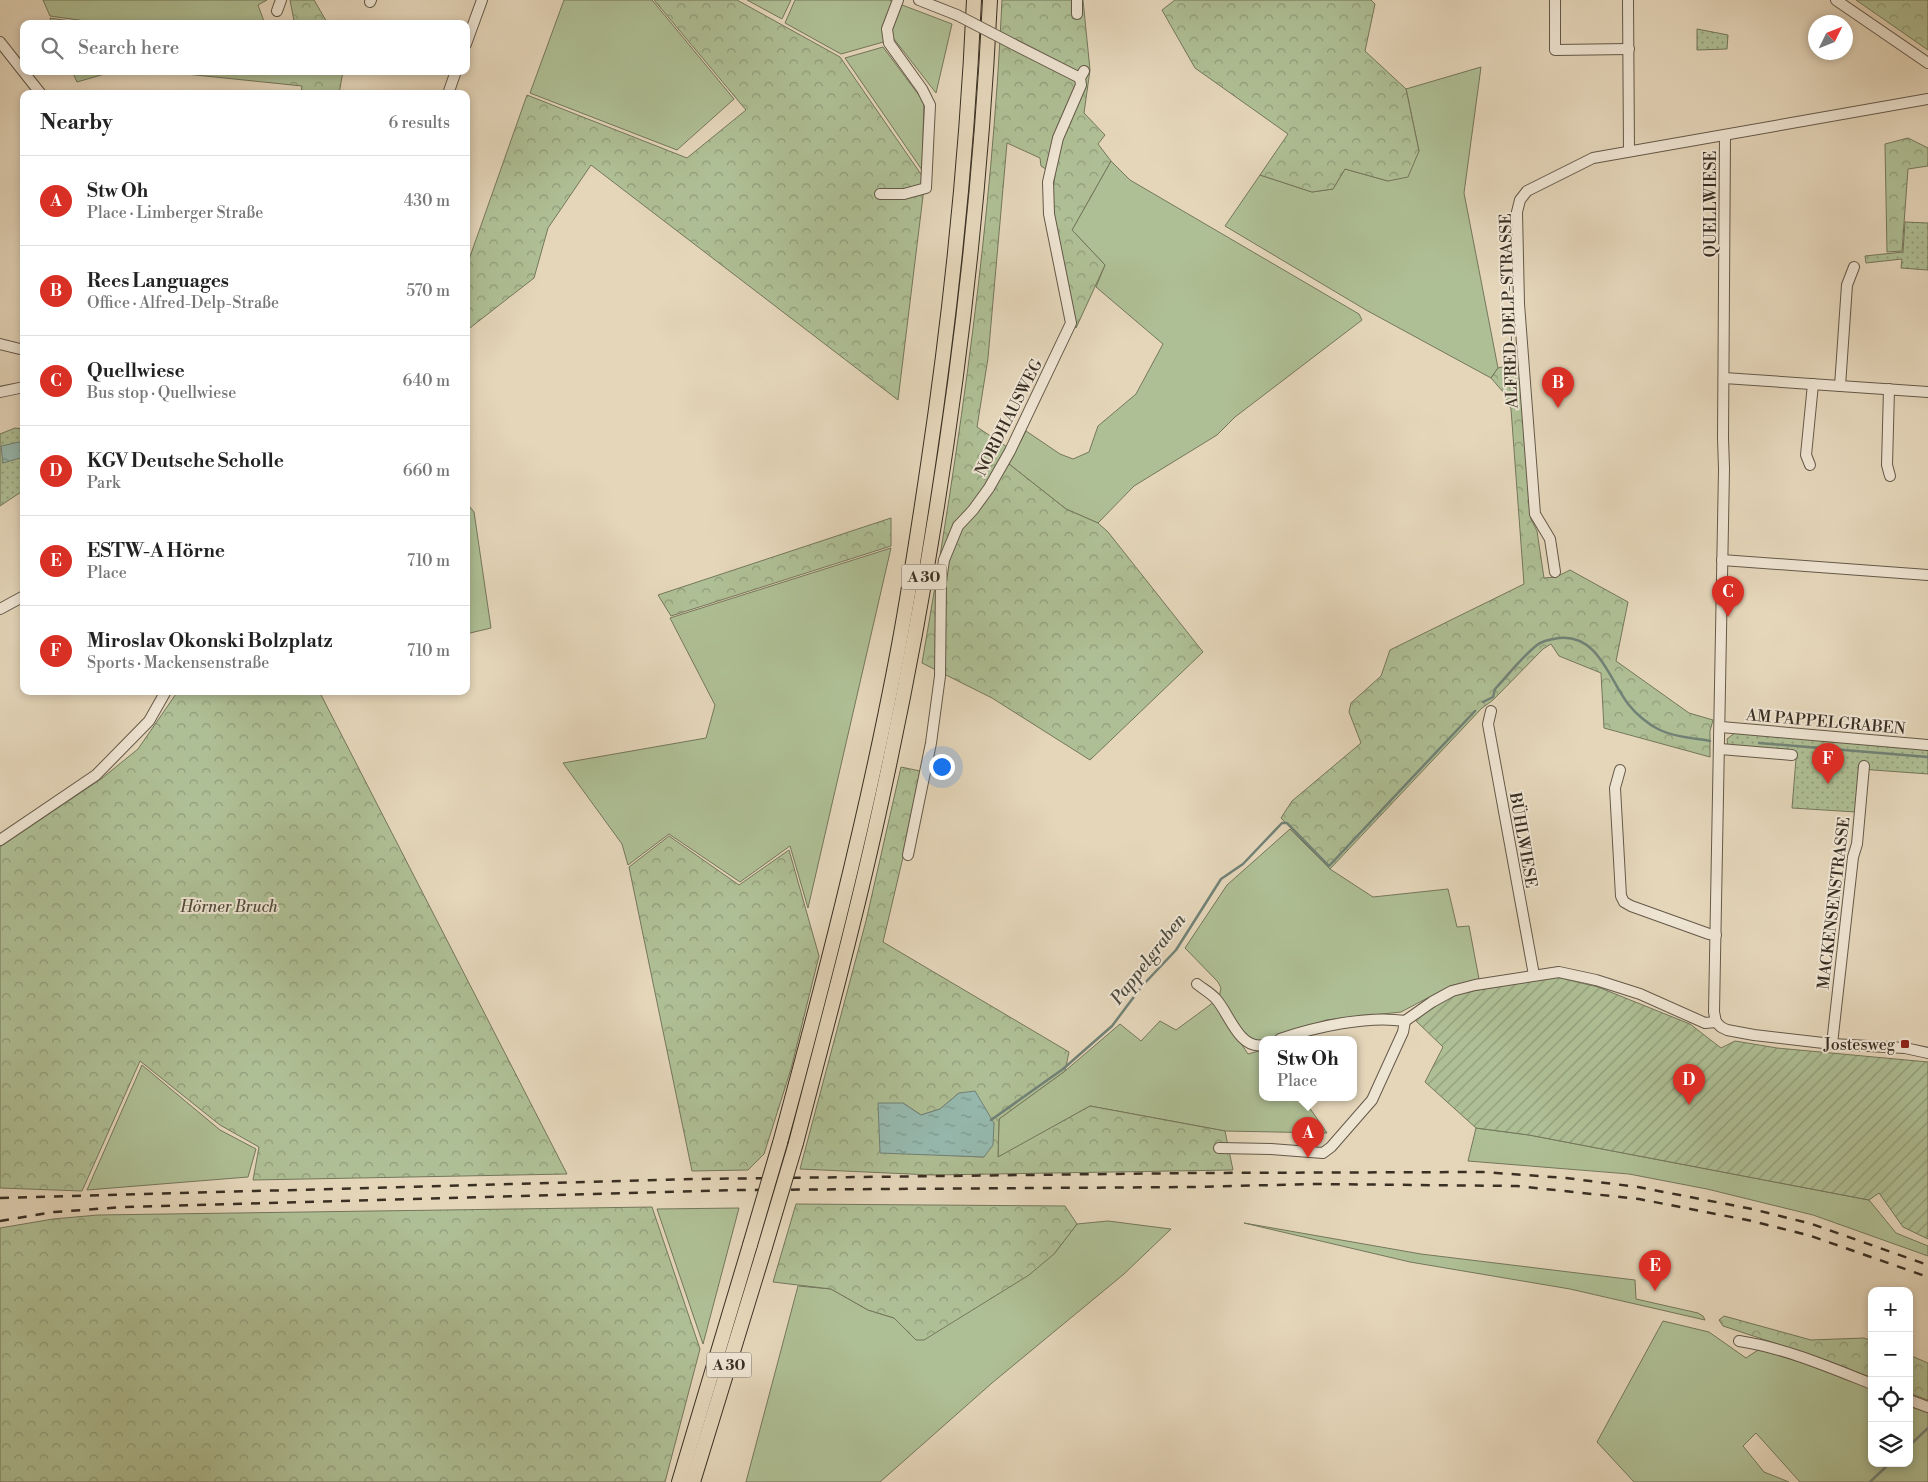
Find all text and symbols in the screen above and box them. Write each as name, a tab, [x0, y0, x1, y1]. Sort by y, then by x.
north arrow	[1808, 15, 1853, 60]
search box	[20, 20, 470, 75]
icon: search	[38, 34, 66, 62]
text: Search here	[78, 36, 179, 60]
text: Nearby	[40, 110, 113, 136]
text: 6 results	[389, 113, 450, 133]
street label: QUELLWIESE	[1701, 151, 1721, 257]
text: Stw Oh	[87, 179, 148, 203]
text: A	[50, 191, 62, 211]
text: 430 m	[404, 191, 450, 211]
text: Place · Limberger Straße	[87, 203, 263, 223]
street label: ALFRED-DELP-STRASSE	[1496, 213, 1522, 410]
text: Rees Languages	[87, 269, 229, 293]
text: B	[50, 281, 62, 301]
text: 570 m	[406, 281, 450, 301]
text: Office · Alfred-Delp-Straße	[87, 293, 279, 313]
street label: NORDHAUSWEG	[971, 356, 1047, 479]
text: Quellwiese	[87, 359, 185, 383]
pin: B	[1542, 367, 1574, 408]
text: C	[50, 371, 62, 391]
text: 640 m	[403, 371, 450, 391]
text: Bus stop · Quellwiese	[87, 383, 236, 403]
text: KGV Deutsche Scholle	[87, 449, 284, 473]
text: D	[50, 461, 62, 481]
text: 660 m	[403, 461, 450, 481]
text: Park	[87, 473, 120, 493]
text: ESTW-A Hörne	[87, 539, 225, 563]
text: E	[50, 551, 62, 571]
text: 710 m	[407, 551, 450, 571]
text: Place	[87, 563, 127, 583]
road number: A 30	[902, 564, 946, 590]
pin: C	[1712, 576, 1744, 617]
text: Miroslav Okonski Bolzplatz	[87, 629, 333, 653]
text: F	[50, 641, 62, 661]
text: 710 m	[407, 641, 450, 661]
text: Sports · Mackensenstraße	[87, 653, 269, 673]
street label: AM PAPPELGRABEN	[1744, 705, 1907, 739]
pin: F	[1812, 743, 1844, 784]
your location	[929, 754, 955, 780]
street label: BÜHLWIESE	[1505, 790, 1543, 890]
street label: MACKENSENSTRASSE	[1813, 816, 1855, 991]
park label: Hörner Bruch	[179, 897, 278, 917]
water label: Pappelgraben	[1105, 908, 1192, 1010]
place label: Jostesweg	[1823, 1035, 1896, 1055]
popup	[1259, 1036, 1357, 1101]
marker: Jostesweg	[1899, 1038, 1911, 1050]
text: Stw Oh	[1277, 1047, 1339, 1071]
pin: D	[1673, 1064, 1705, 1105]
text: Place	[1277, 1071, 1317, 1091]
pin: A	[1292, 1117, 1324, 1158]
pin: E	[1639, 1250, 1671, 1291]
map controls	[1868, 1287, 1913, 1467]
button: +	[1868, 1287, 1913, 1332]
button: −	[1868, 1332, 1913, 1377]
road number: A 30	[706, 1352, 752, 1378]
button: locate	[1868, 1377, 1913, 1422]
button: layers	[1868, 1422, 1913, 1467]

